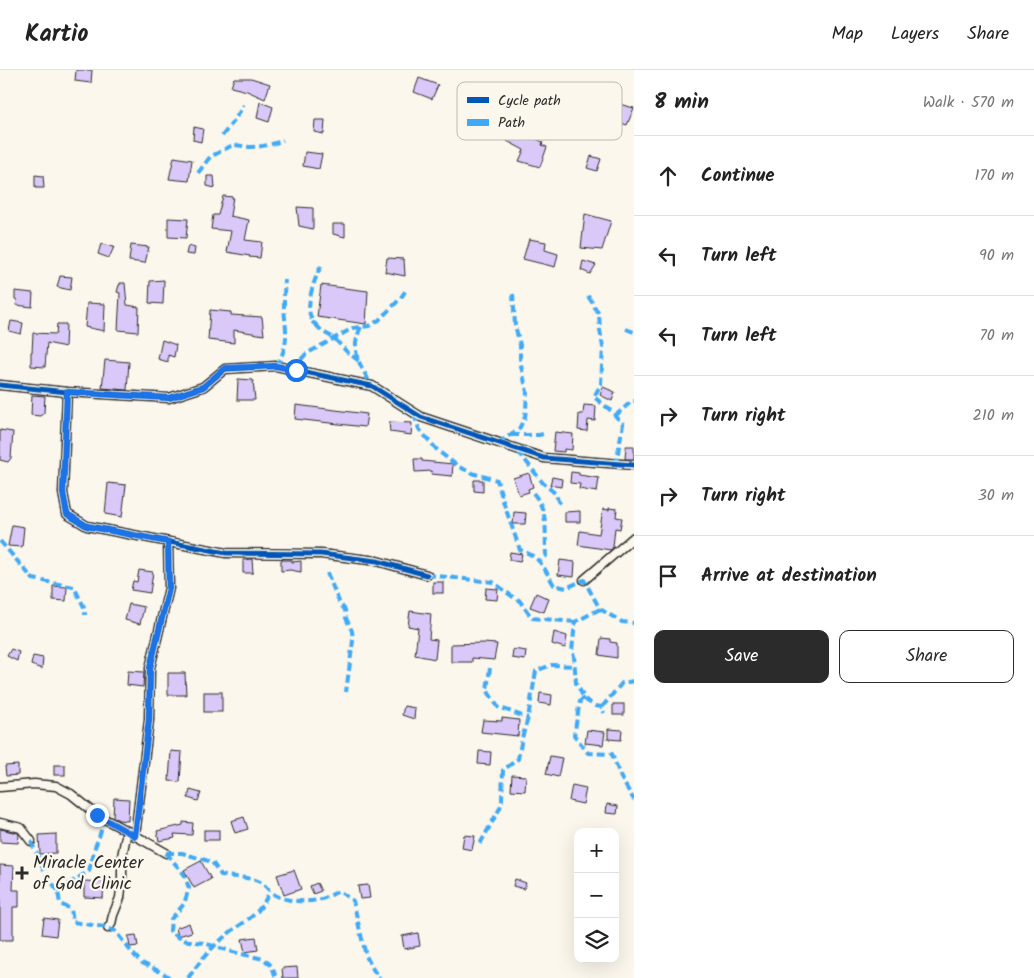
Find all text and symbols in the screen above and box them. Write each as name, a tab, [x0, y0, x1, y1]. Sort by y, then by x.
text: Kartio	[25, 15, 88, 54]
text: Map	[832, 20, 863, 49]
text: Layers	[891, 20, 939, 49]
text: Share	[967, 20, 1009, 49]
legend	[457, 82, 622, 140]
text: 8 min	[654, 86, 709, 119]
text: Cycle path	[498, 90, 561, 112]
text: Walk · 570 m	[923, 90, 1014, 115]
text: Path	[498, 112, 525, 134]
text: Continue	[701, 161, 774, 191]
icon: ahead	[654, 162, 682, 190]
text: 170 m	[974, 163, 1014, 188]
text: Turn left	[701, 241, 776, 271]
icon: left	[654, 242, 682, 270]
text: 90 m	[979, 243, 1014, 268]
text: Turn left	[701, 321, 776, 351]
icon: left	[654, 322, 682, 350]
text: 70 m	[979, 323, 1014, 348]
route start	[285, 359, 308, 382]
text: Turn right	[701, 401, 786, 431]
icon: right	[654, 402, 682, 430]
text: 210 m	[973, 403, 1014, 428]
text: Turn right	[701, 481, 786, 511]
icon: right	[654, 482, 682, 510]
text: 30 m	[978, 483, 1014, 508]
text: Arrive at destination	[701, 561, 877, 591]
icon: arrive	[654, 562, 682, 590]
button: Save	[654, 630, 829, 683]
button: Share	[839, 630, 1014, 683]
route end	[86, 804, 109, 827]
map controls	[574, 828, 619, 963]
button: +	[574, 828, 619, 873]
place label: Miracle Center of God Clinic	[33, 849, 144, 899]
marker: Miracle Center of God Clinic	[15, 866, 29, 880]
button: −	[574, 873, 619, 918]
button: layers	[574, 918, 619, 963]

